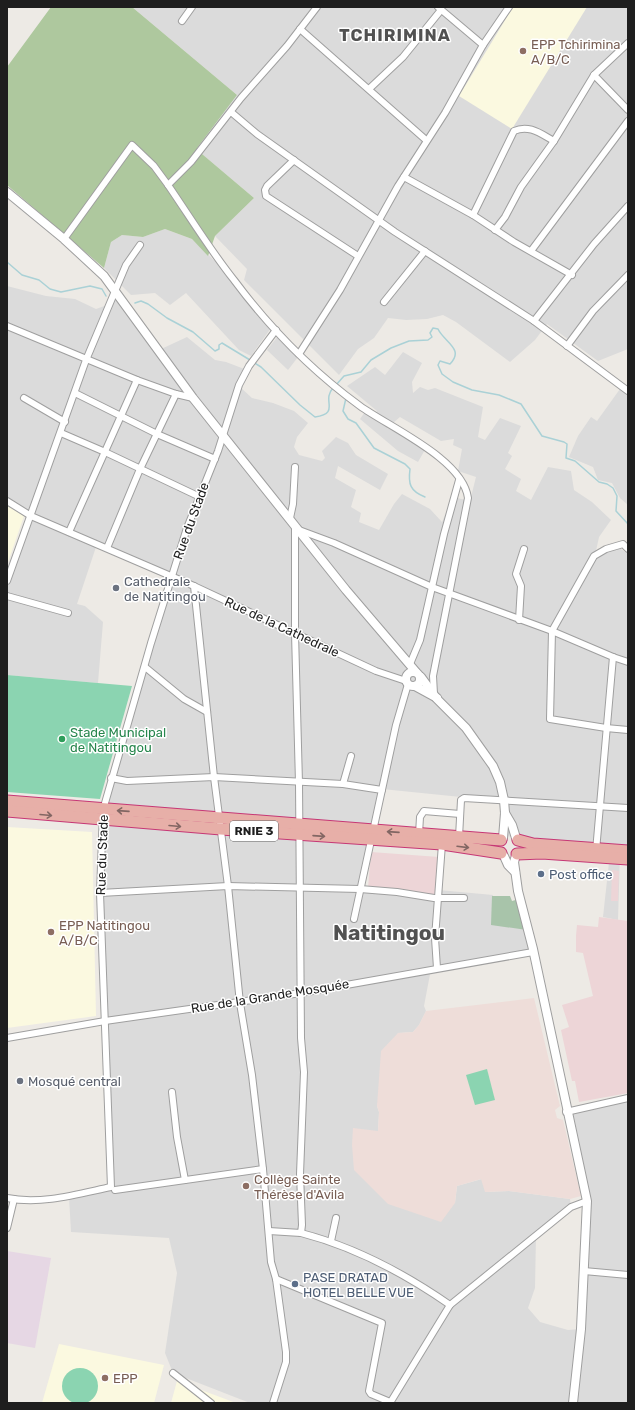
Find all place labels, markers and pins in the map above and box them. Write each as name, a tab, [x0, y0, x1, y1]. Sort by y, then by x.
place label: EPP Tchirimina A/B/C	[531, 37, 621, 67]
marker: EPP Tchirimina A/B/C	[518, 46, 528, 56]
place label: Cathedrale de Natitingou	[124, 574, 206, 605]
marker: Cathedrale de Natitingou	[111, 583, 121, 593]
place label: Stade Municipal de Natitingou	[70, 725, 166, 756]
marker: Stade Municipal de Natitingou	[57, 734, 67, 744]
place label: Post office	[549, 867, 613, 882]
marker: Post office	[536, 869, 546, 879]
place label: EPP Natitingou A/B/C	[59, 918, 150, 948]
marker: EPP Natitingou A/B/C	[46, 927, 56, 937]
place label: Mosqué central	[28, 1074, 121, 1089]
marker: Mosqué central	[15, 1076, 25, 1086]
place label: Collège Sainte Thérèse d'Avila	[254, 1172, 344, 1202]
marker: Collège Sainte Thérèse d'Avila	[241, 1181, 251, 1191]
place label: PASE DRATAD HOTEL BELLE VUE	[303, 1270, 414, 1300]
marker: PASE DRATAD HOTEL BELLE VUE	[290, 1279, 300, 1289]
place label: EPP	[113, 1371, 138, 1386]
marker: EPP	[100, 1373, 110, 1383]

